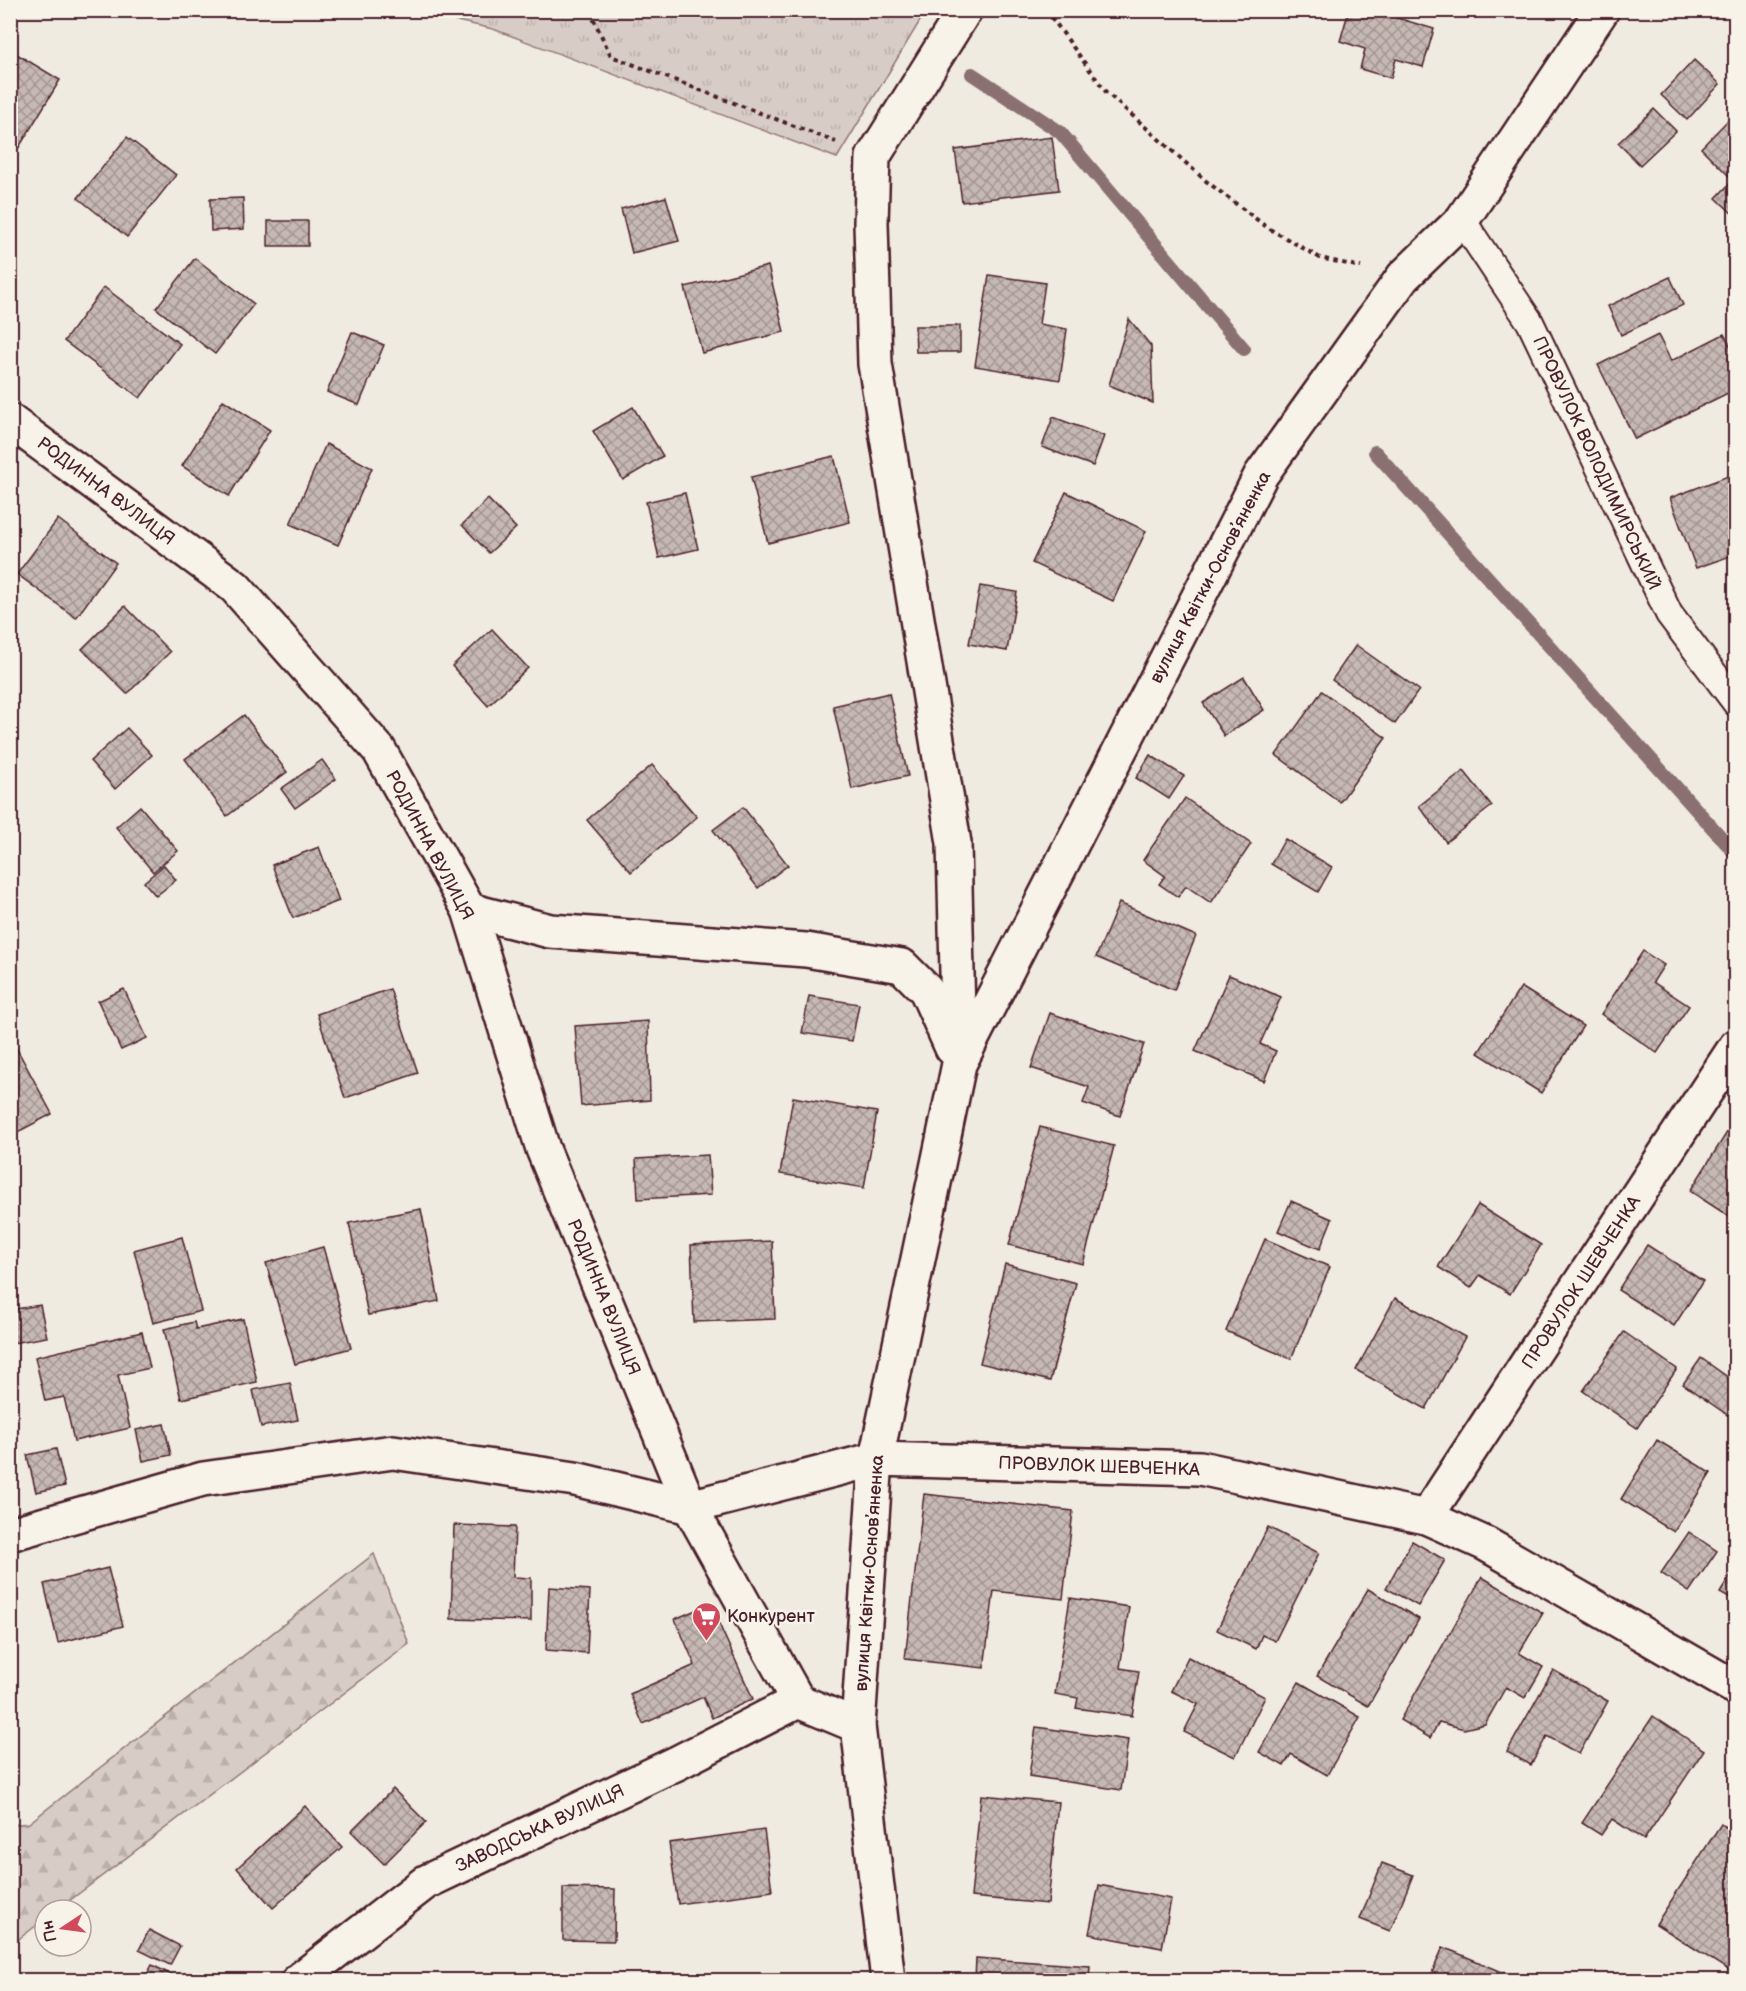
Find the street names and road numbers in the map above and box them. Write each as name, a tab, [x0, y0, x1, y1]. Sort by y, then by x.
street label: ПРОВУЛОК ВОЛОДИМИРСЬКИЙ	[1528, 333, 1665, 594]
street label: РОДИННА ВУЛИЦЯ	[33, 433, 179, 550]
street label: вулиця Квітки-Основʼяненка	[1146, 467, 1276, 687]
street label: РОДИННА ВУЛИЦЯ	[381, 767, 478, 924]
street label: ПРОВУЛОК ШЕВЧЕНКА	[1518, 1192, 1645, 1373]
street label: РОДИННА ВУЛИЦЯ	[563, 1216, 644, 1378]
street label: ПРОВУЛОК ШЕВЧЕНКА	[998, 1452, 1200, 1481]
street label: вулиця Квітки-Основʼяненка	[851, 1454, 888, 1692]
street label: ЗАВОДСЬКА ВУЛИЦЯ	[453, 1780, 628, 1877]

